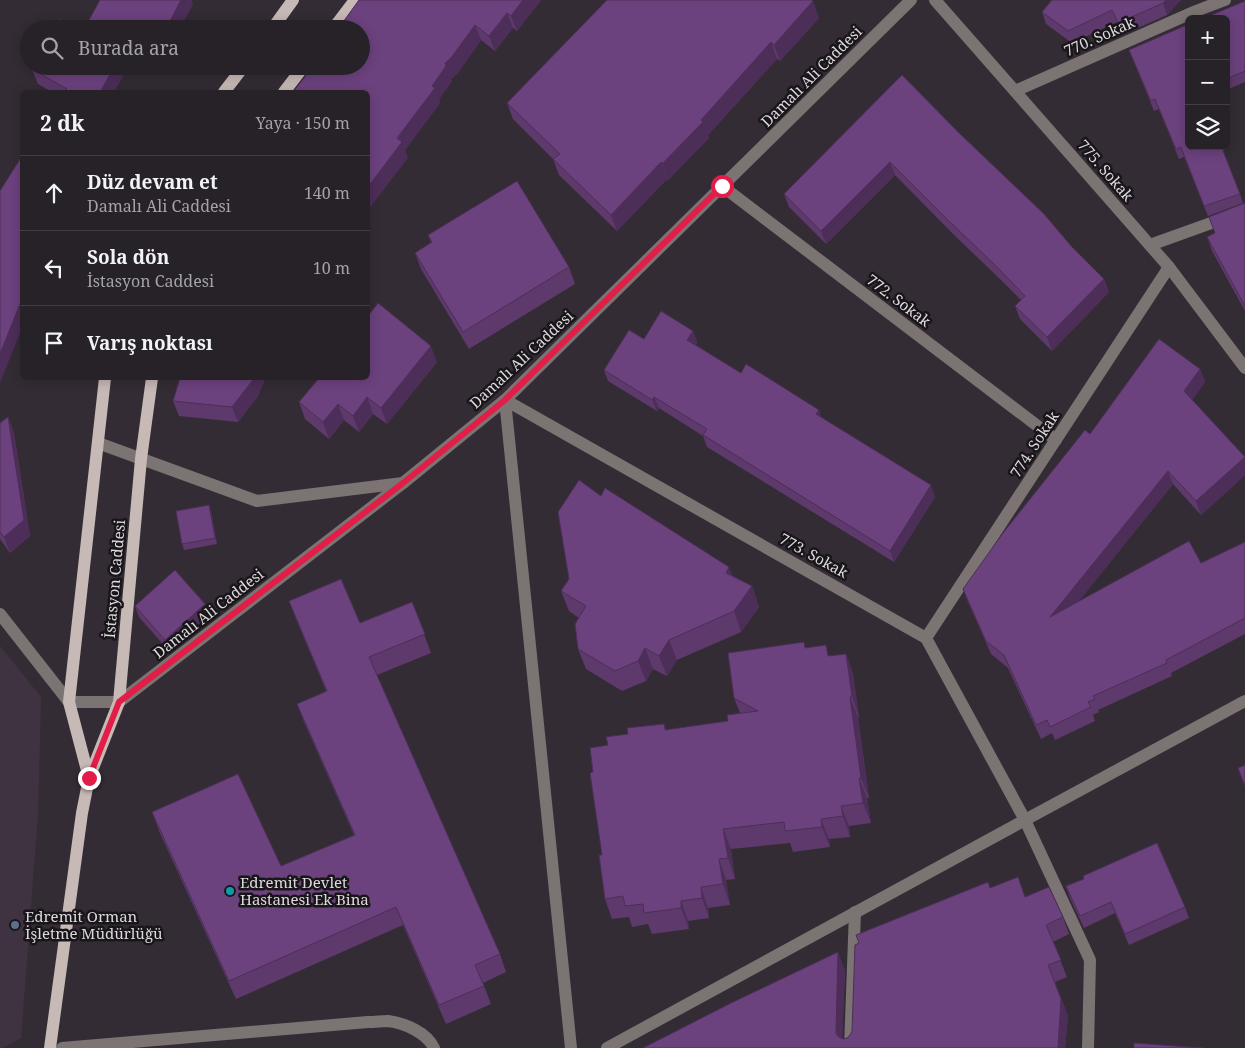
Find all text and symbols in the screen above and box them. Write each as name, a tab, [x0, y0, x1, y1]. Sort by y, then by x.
street label: 770. Sokak	[1060, 11, 1138, 61]
map controls	[1185, 15, 1230, 150]
button: +	[1185, 15, 1230, 60]
search box	[20, 20, 370, 75]
street label: Damalı Ali Caddesi	[756, 21, 866, 131]
icon: search	[38, 34, 66, 62]
text: Burada ara	[78, 35, 179, 61]
button: −	[1185, 60, 1230, 105]
button: layers	[1185, 105, 1230, 150]
text: 2 dk	[40, 109, 84, 137]
text: Yaya · 150 m	[256, 112, 350, 134]
street label: 775. Sokak	[1074, 135, 1138, 205]
text: Düz devam et	[87, 169, 218, 195]
route start	[711, 175, 734, 198]
icon: ahead	[40, 179, 68, 207]
text: 140 m	[304, 182, 350, 204]
text: Damalı Ali Caddesi	[87, 195, 231, 217]
text: Sola dön	[87, 244, 169, 270]
icon: left	[40, 254, 68, 282]
text: 10 m	[313, 257, 350, 279]
street label: 772. Sokak	[863, 269, 935, 331]
text: İstasyon Caddesi	[87, 270, 214, 292]
street label: Damalı Ali Caddesi	[465, 306, 577, 412]
icon: arrive	[40, 329, 68, 357]
text: Varış noktası	[87, 330, 213, 356]
street label: 774. Sokak	[1005, 407, 1063, 481]
street label: İstasyon Caddesi	[99, 519, 129, 639]
street label: 773. Sokak	[776, 528, 852, 582]
street label: Damalı Ali Caddesi	[149, 563, 267, 662]
route end	[78, 767, 101, 790]
place label: Edremit Devlet Hastanesi Ek Bina	[240, 872, 369, 909]
marker: Edremit Devlet Hastanesi Ek Bina	[224, 885, 236, 897]
place label: Edremit Orman İşletme Müdürlüğü	[25, 906, 163, 943]
marker: Edremit Orman İşletme Müdürlüğü	[9, 919, 21, 931]

